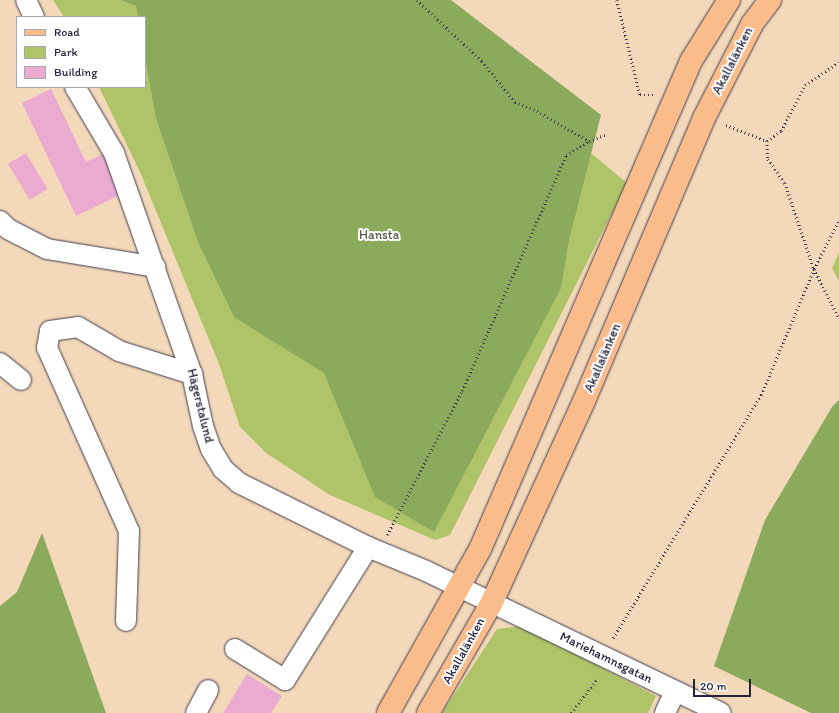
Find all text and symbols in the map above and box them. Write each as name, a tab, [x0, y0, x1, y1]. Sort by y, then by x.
legend	[16, 16, 146, 88]
text: Road	[54, 25, 80, 39]
street label: Akallalänken	[709, 25, 757, 97]
text: Park	[54, 45, 78, 59]
text: Building	[54, 65, 97, 79]
park label: Hansta	[359, 227, 399, 243]
street label: Akallalänken	[582, 321, 624, 395]
street label: Hägerstalund	[183, 367, 217, 445]
street label: Akallalänken	[439, 615, 489, 687]
street label: Mariehamnsgatan	[557, 629, 655, 687]
scale bar	[695, 671, 753, 697]
text: 20 m	[700, 679, 727, 693]

